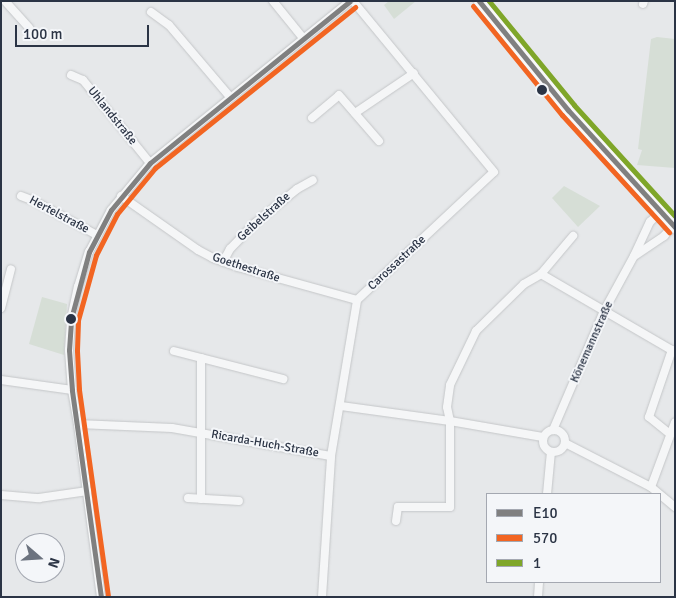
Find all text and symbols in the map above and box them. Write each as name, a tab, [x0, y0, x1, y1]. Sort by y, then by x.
scale bar	[18, 15, 151, 47]
text: 100 m	[23, 25, 63, 43]
street label: Uhlandstraße	[84, 84, 140, 148]
unlabelled marker	[537, 85, 547, 95]
street label: Geibelstraße	[235, 189, 293, 245]
street label: Hertelstraße	[27, 193, 91, 237]
street label: Carossastraße	[365, 233, 429, 293]
street label: Goethestraße	[210, 250, 282, 286]
street label: Könemannstraße	[568, 299, 616, 385]
unlabelled marker	[66, 314, 76, 324]
street label: Ricarda-Huch-Straße	[210, 427, 320, 461]
legend	[486, 493, 661, 583]
text: E10	[533, 504, 558, 522]
text: 570	[533, 529, 557, 547]
north arrow	[15, 533, 65, 583]
text: 1	[533, 554, 541, 572]
text: N	[44, 555, 63, 570]

